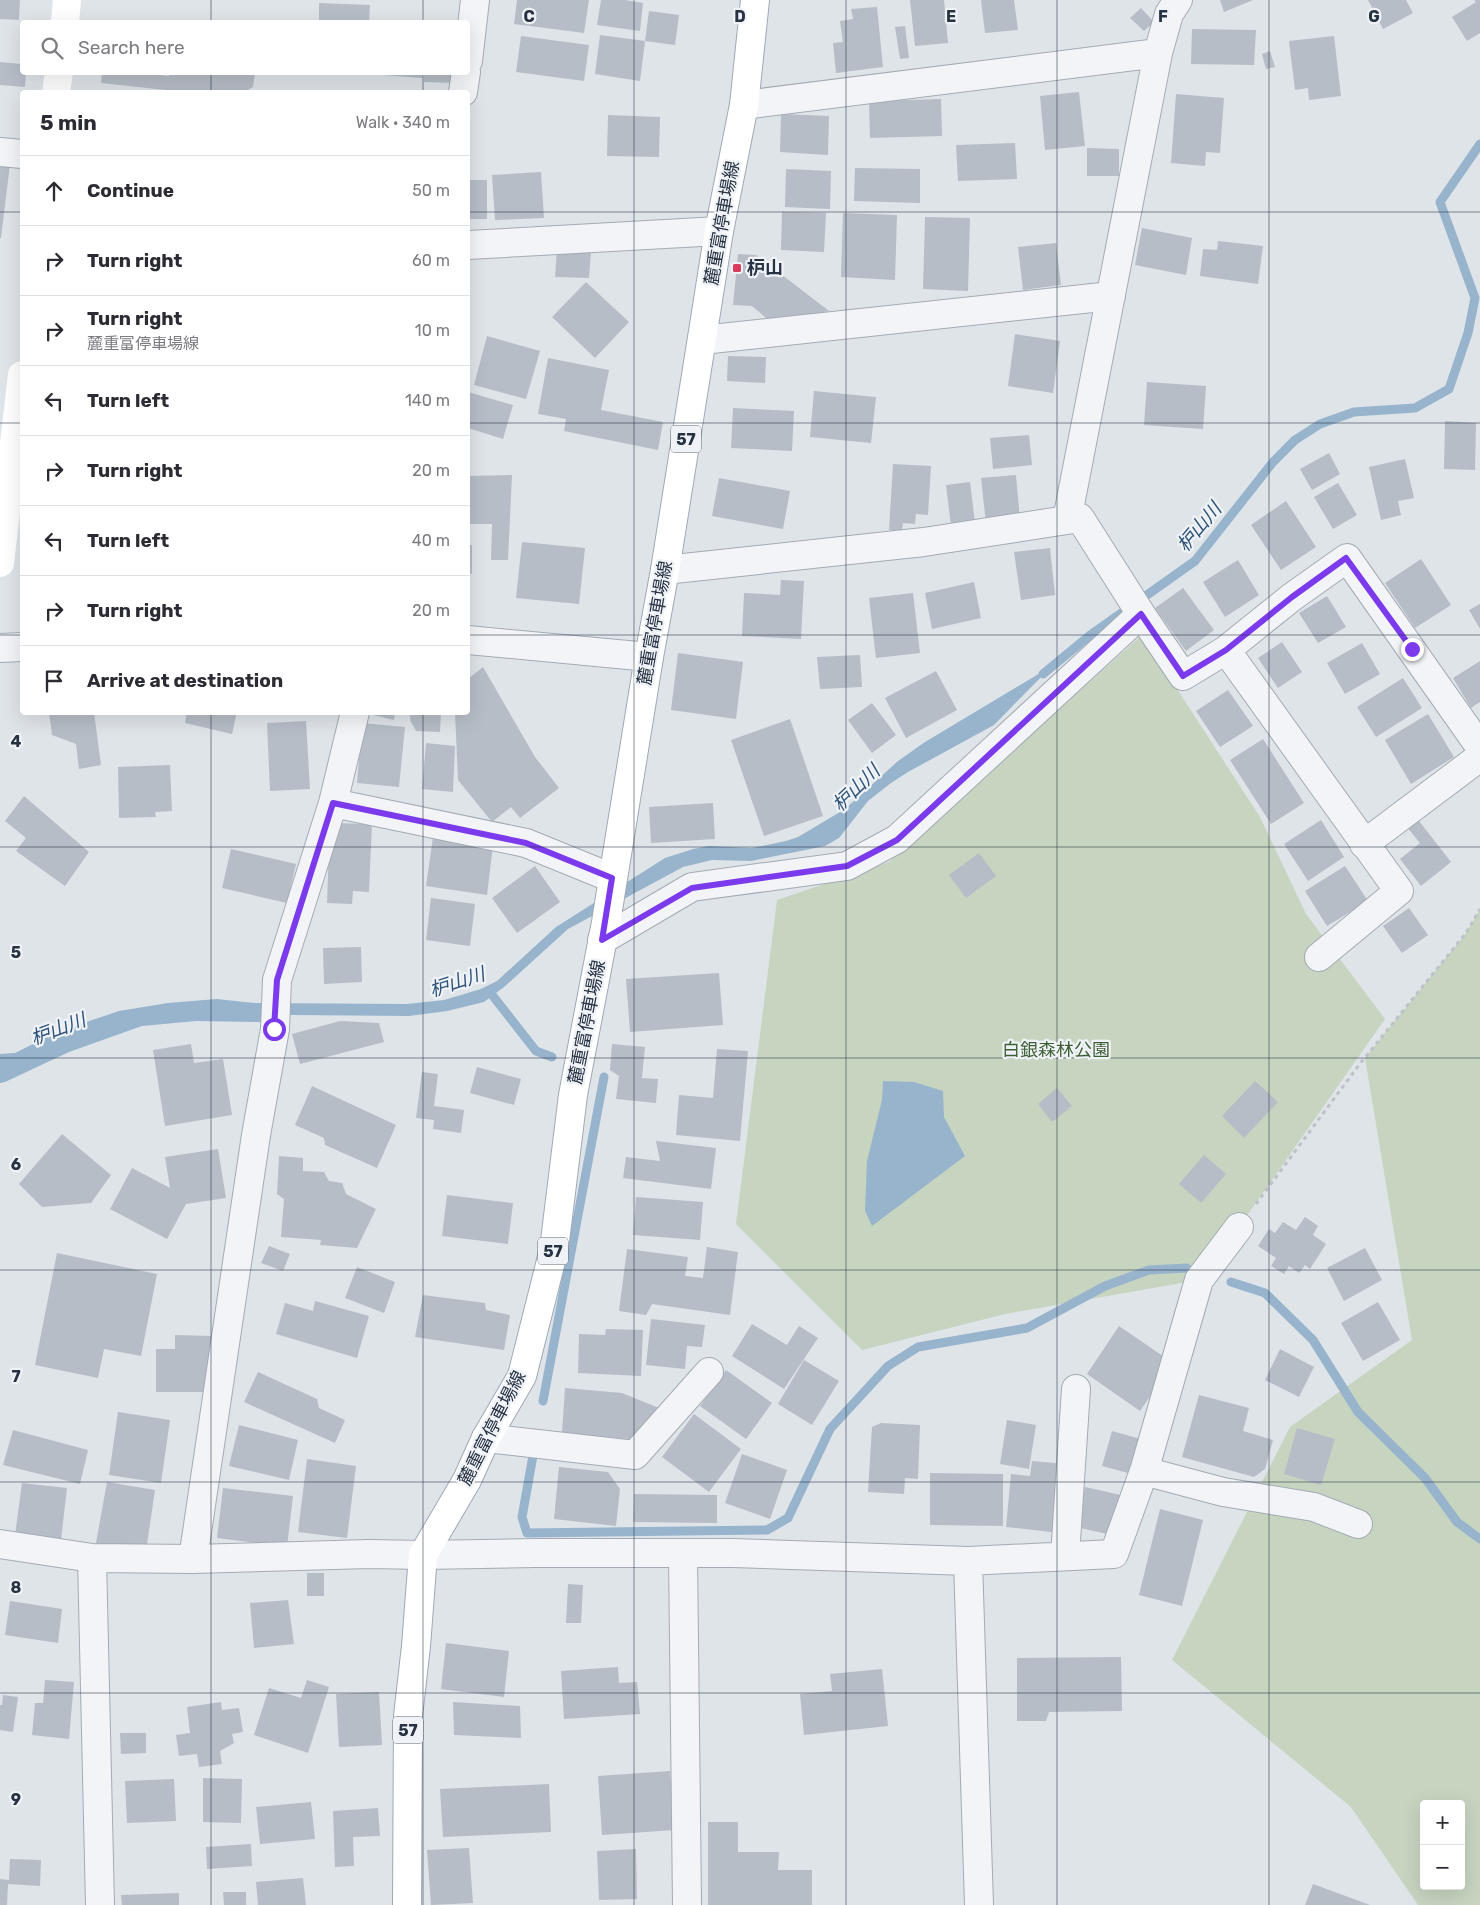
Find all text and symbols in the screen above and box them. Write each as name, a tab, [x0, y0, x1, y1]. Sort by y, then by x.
text: C	[523, 7, 535, 26]
text: D	[734, 7, 746, 26]
text: E	[946, 7, 956, 26]
text: F	[1158, 7, 1168, 26]
text: G	[1368, 7, 1380, 26]
search box	[20, 20, 470, 75]
icon: search	[38, 34, 66, 62]
text: Search here	[78, 36, 185, 59]
text: 5 min	[40, 110, 97, 135]
text: Walk · 340 m	[356, 113, 450, 132]
street label: 麓重富停車場線	[700, 159, 744, 287]
icon: ahead	[40, 177, 68, 205]
text: Continue	[87, 179, 174, 202]
text: 50 m	[412, 181, 450, 200]
icon: right	[40, 247, 68, 275]
text: Turn right	[87, 249, 182, 272]
text: 60 m	[412, 251, 450, 270]
place label: 枦山	[747, 257, 783, 279]
marker: 枦山	[731, 262, 743, 274]
text: Turn right	[87, 307, 182, 330]
icon: right	[40, 317, 68, 345]
text: 10 m	[415, 321, 450, 340]
text: 麓重富停車場線	[87, 334, 199, 353]
icon: left	[40, 387, 68, 415]
text: Turn left	[87, 389, 169, 412]
text: 140 m	[405, 391, 450, 410]
road number: 57	[671, 426, 701, 452]
icon: right	[40, 457, 68, 485]
text: Turn right	[87, 459, 182, 482]
text: 20 m	[412, 461, 450, 480]
water label: 枦山川	[1172, 496, 1227, 556]
icon: left	[40, 527, 68, 555]
text: Turn left	[87, 529, 169, 552]
text: 40 m	[412, 531, 450, 550]
street label: 麓重富停車場線	[633, 559, 677, 687]
icon: right	[40, 597, 68, 625]
text: Turn right	[87, 599, 182, 622]
text: 20 m	[412, 601, 450, 620]
route end	[1401, 638, 1424, 661]
icon: arrive	[40, 667, 68, 695]
text: Arrive at destination	[87, 669, 283, 692]
text: 4	[11, 732, 22, 751]
water label: 枦山川	[828, 759, 886, 816]
text: 5	[11, 943, 21, 962]
street label: 麓重富停車場線	[564, 958, 610, 1086]
water label: 枦山川	[426, 962, 490, 1002]
water label: 枦山川	[27, 1007, 91, 1050]
route start	[263, 1018, 286, 1041]
park label: 白銀森林公園	[1002, 1039, 1110, 1061]
text: 6	[11, 1155, 21, 1174]
road number: 57	[538, 1238, 568, 1264]
text: 7	[11, 1367, 21, 1386]
street label: 麓重富停車場線	[454, 1367, 530, 1489]
text: 8	[11, 1578, 22, 1597]
road number: 57	[393, 1716, 423, 1744]
text: 9	[11, 1790, 21, 1809]
map controls	[1420, 1800, 1465, 1890]
button: +	[1420, 1800, 1465, 1845]
button: −	[1420, 1845, 1465, 1890]

